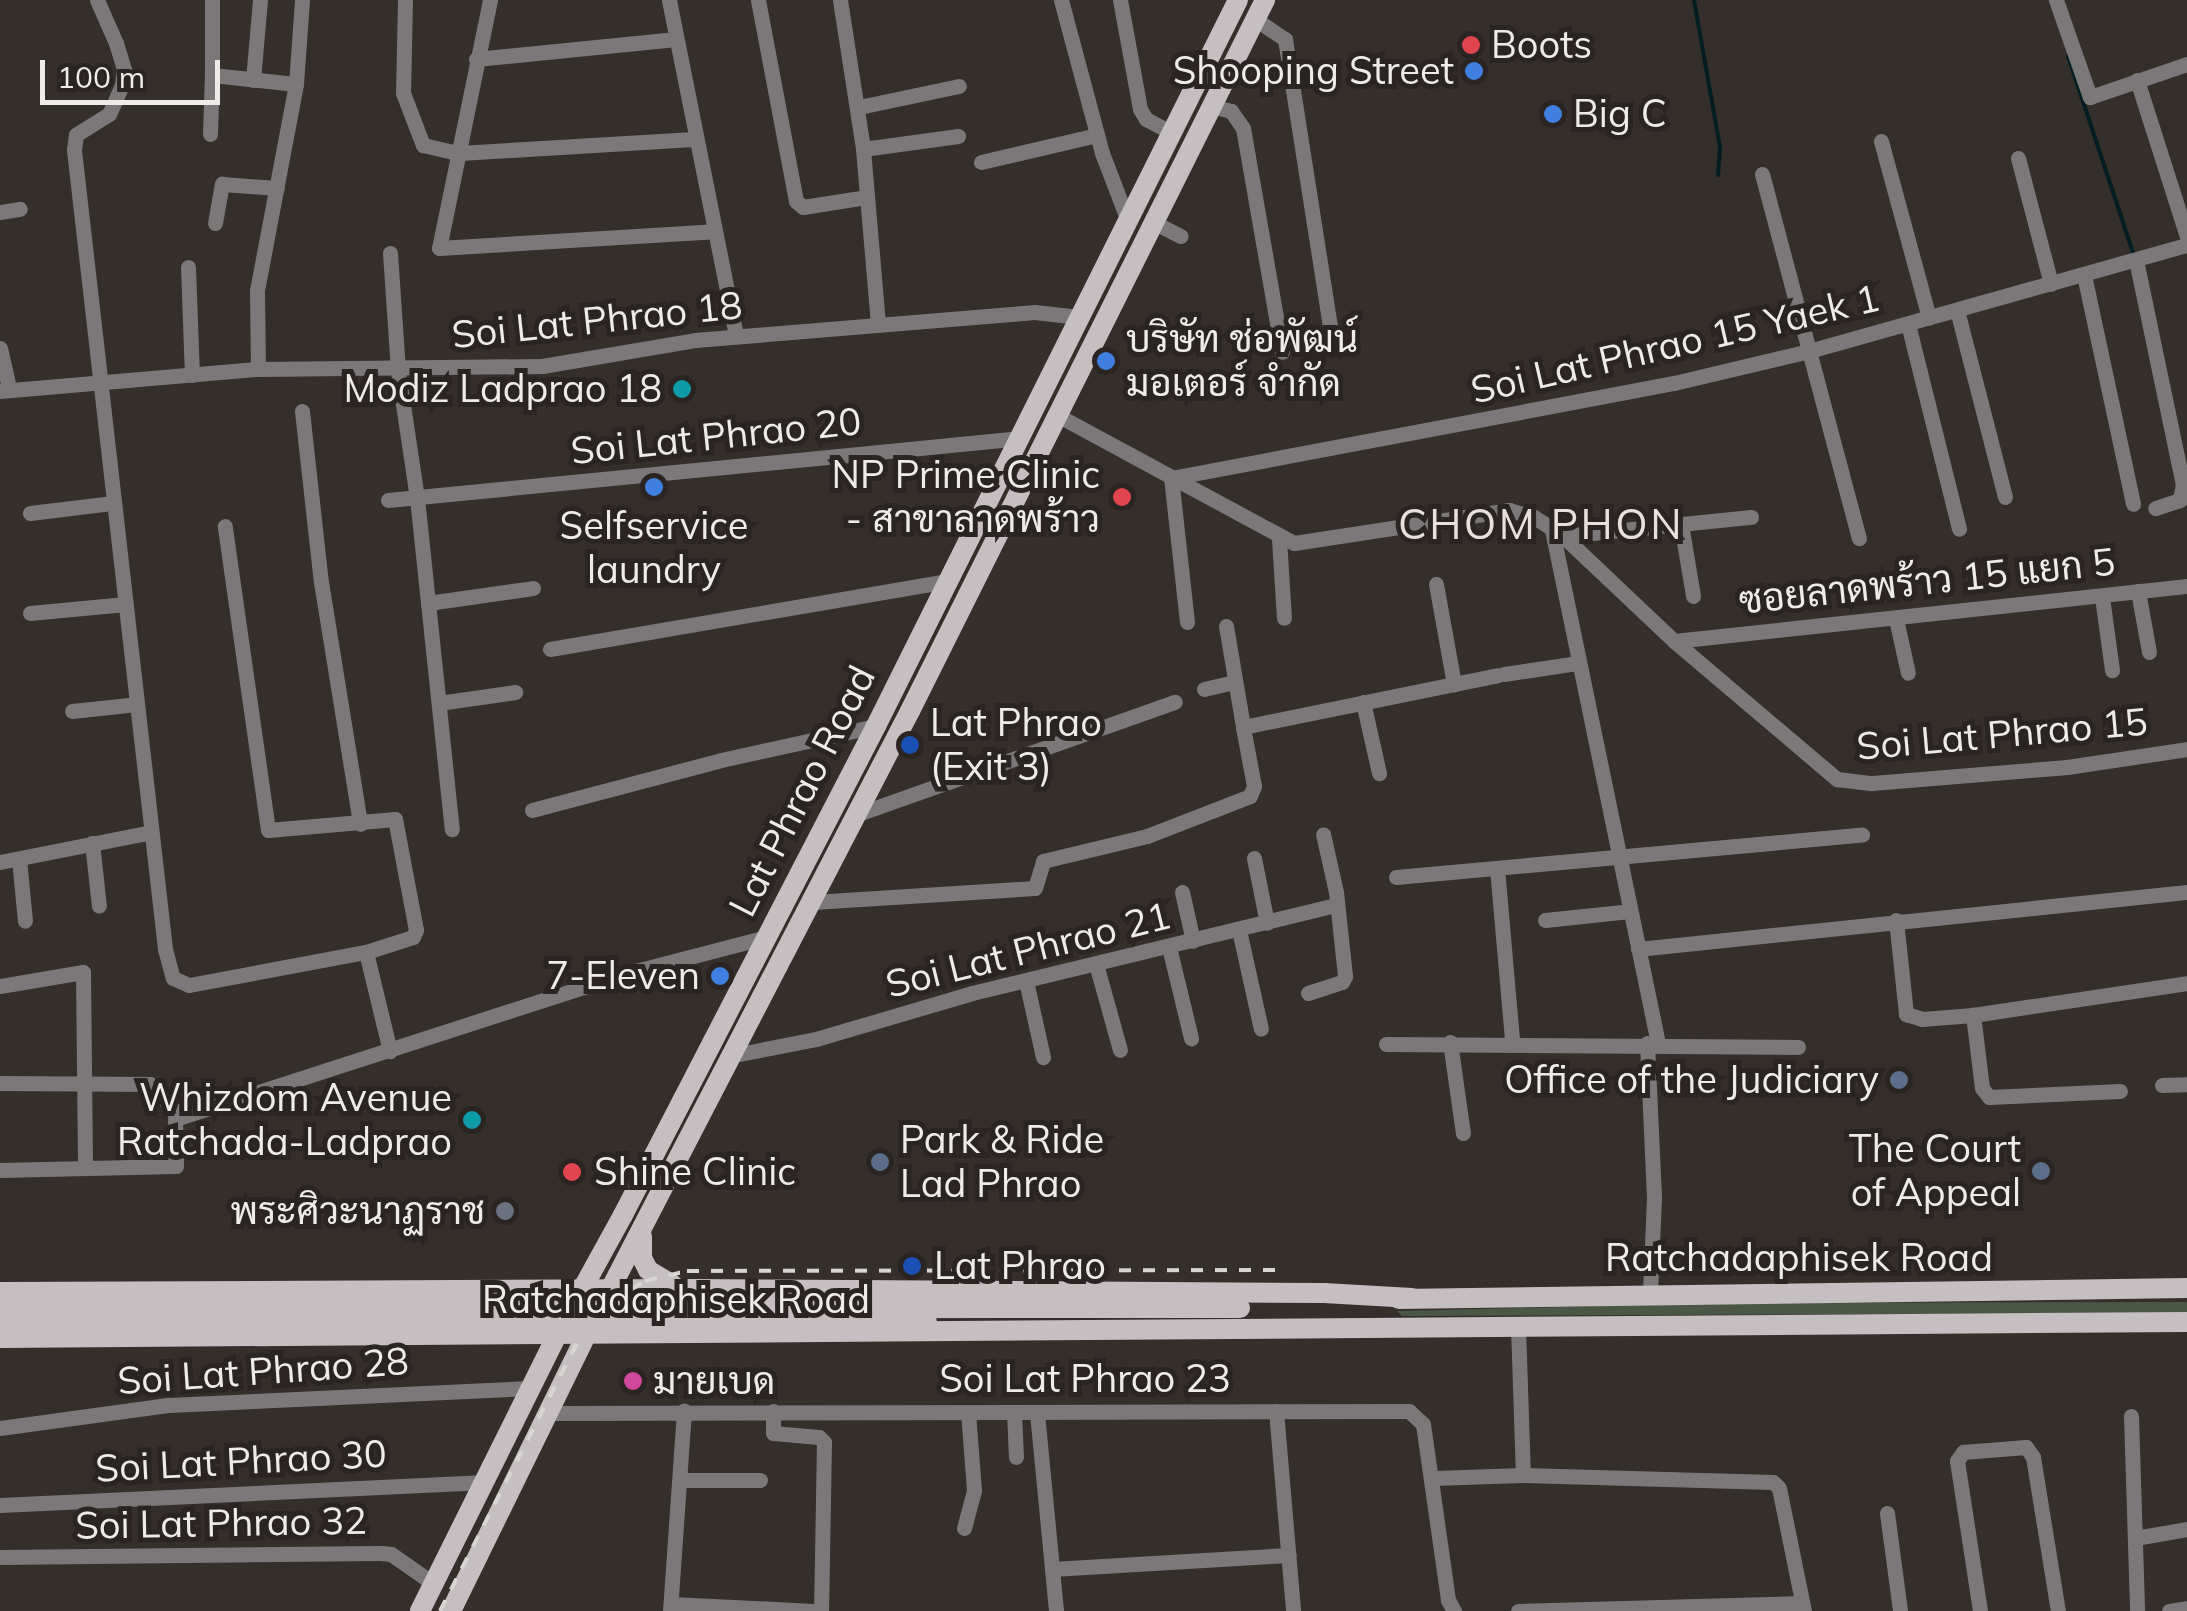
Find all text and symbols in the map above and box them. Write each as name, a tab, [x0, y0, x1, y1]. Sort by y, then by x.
place label: Boots	[1491, 22, 1592, 68]
marker: Boots	[1460, 34, 1482, 56]
scale bar	[45, 40, 225, 102]
place label: Shooping Street	[1173, 48, 1454, 94]
text: 100 m	[57, 58, 145, 96]
marker: Shooping Street	[1463, 60, 1485, 82]
place label: Big C	[1573, 91, 1667, 137]
marker: Big C	[1542, 103, 1564, 125]
street label: Soi Lat Phrao 15 Yaek 1	[1466, 275, 1884, 413]
street label: Soi Lat Phrao 18	[450, 282, 744, 358]
place label: บริษัท ช่อพัฒน์ มอเตอร์ จำกัด	[1126, 316, 1358, 406]
marker: บริษัท ช่อพัฒน์ มอเตอร์ จำกัด	[1095, 350, 1117, 372]
place label: Modiz Ladprao 18	[343, 366, 662, 412]
marker: Modiz Ladprao 18	[671, 378, 693, 400]
street label: Soi Lat Phrao 20	[569, 398, 863, 474]
place label: NP Prime Clinic - สาขาลาดพร้าว	[832, 452, 1100, 542]
marker: Selfservice laundry	[643, 476, 665, 498]
marker: NP Prime Clinic - สาขาลาดพร้าว	[1109, 484, 1135, 510]
district label: CHOM PHON	[1398, 499, 1684, 549]
place label: Selfservice laundry	[560, 503, 748, 592]
street label: ซอยลาดพร้าว 15 แยก 5	[1737, 539, 2117, 623]
street label: Lat Phrao Road	[719, 658, 885, 924]
street label: Soi Lat Phrao 15	[1855, 699, 2149, 769]
place label: Lat Phrao (Exit 3)	[930, 700, 1102, 789]
marker: Lat Phrao (Exit 3)	[899, 734, 921, 756]
street label: Soi Lat Phrao 21	[881, 893, 1175, 1007]
place label: 7-Eleven	[546, 953, 700, 999]
marker: 7-Eleven	[709, 965, 731, 987]
place label: Office of the Judiciary	[1504, 1057, 1879, 1103]
marker: Office of the Judiciary	[1888, 1069, 1910, 1091]
place label: Whizdom Avenue Ratchada-Ladprao	[117, 1075, 452, 1164]
marker: Whizdom Avenue Ratchada-Ladprao	[461, 1109, 483, 1131]
place label: Park & Ride Lad Phrao	[900, 1117, 1104, 1206]
place label: The Court of Appeal	[1849, 1126, 2021, 1216]
place label: Shine Clinic	[594, 1149, 796, 1195]
marker: Park & Ride Lad Phrao	[869, 1151, 891, 1173]
marker: Shine Clinic	[559, 1159, 585, 1185]
marker: The Court of Appeal	[2030, 1160, 2052, 1182]
place label: พระศิวะนาฏราช	[231, 1188, 485, 1234]
marker: พระศิวะนาฏราช	[494, 1200, 516, 1222]
street label: Ratchadaphisek Road	[1605, 1235, 1993, 1281]
place label: Lat Phrao	[934, 1243, 1106, 1289]
marker: Lat Phrao	[899, 1253, 925, 1279]
street label: Ratchadaphisek Road	[482, 1277, 870, 1323]
street label: Soi Lat Phrao 28	[116, 1338, 410, 1404]
street label: Soi Lat Phrao 23	[939, 1356, 1231, 1402]
place label: มายเบด	[653, 1358, 775, 1404]
marker: มายเบด	[622, 1370, 644, 1392]
street label: Soi Lat Phrao 30	[94, 1431, 388, 1491]
street label: Soi Lat Phrao 32	[75, 1498, 367, 1548]

